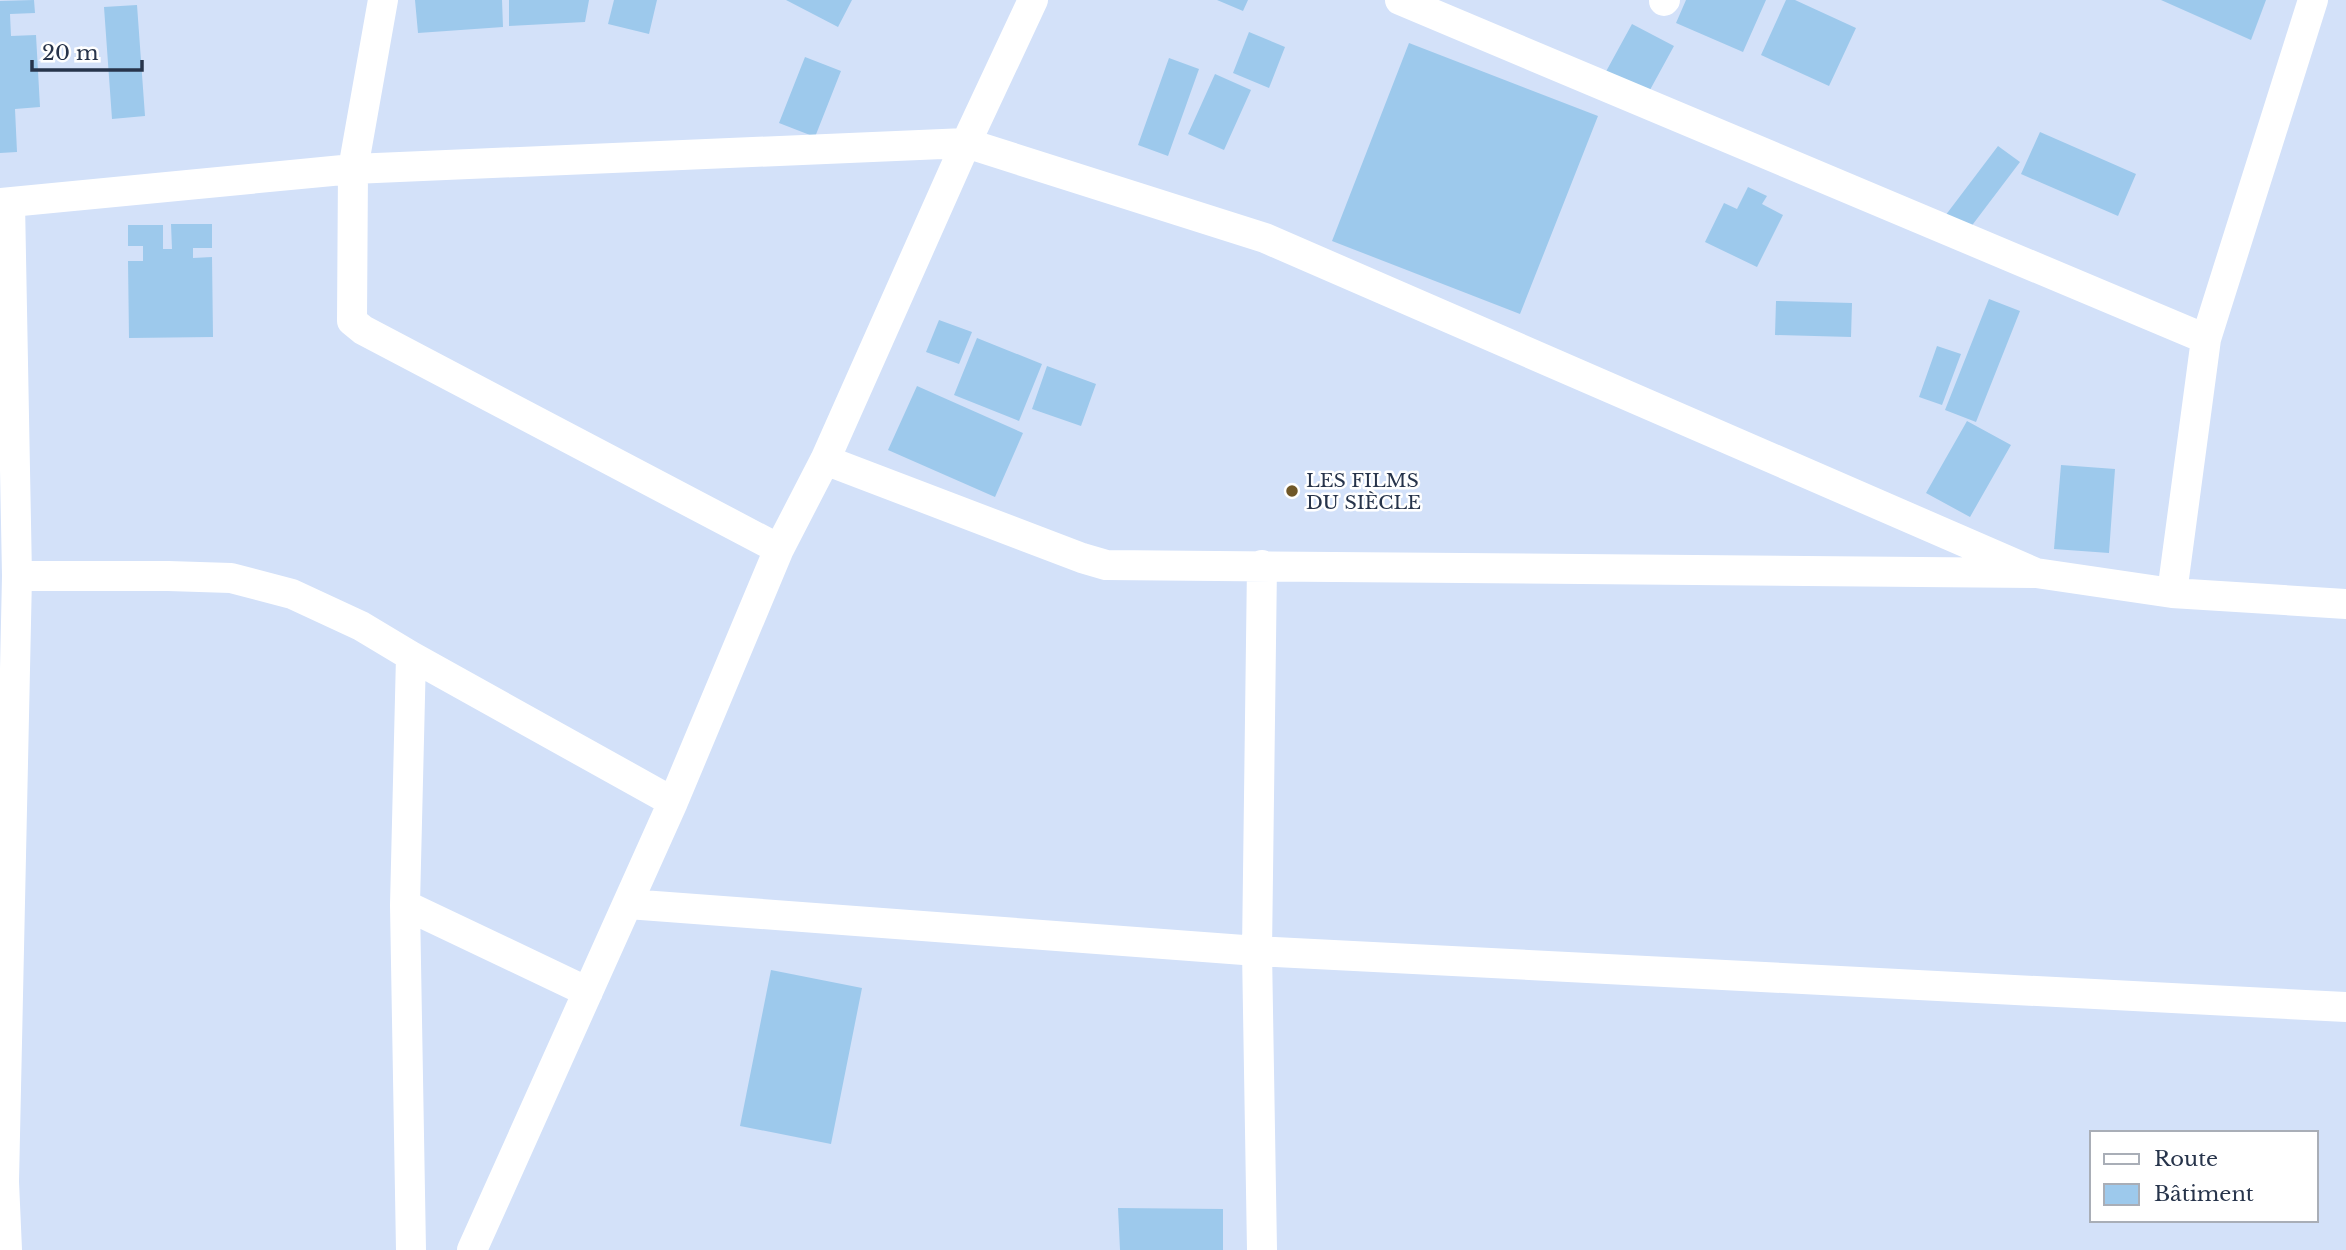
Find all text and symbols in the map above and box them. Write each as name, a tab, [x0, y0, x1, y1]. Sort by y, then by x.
scale bar	[32, 28, 142, 72]
text: 20 m	[42, 40, 99, 66]
place label: LES FILMS DU SIÈCLE	[1306, 469, 1421, 514]
marker: LES FILMS DU SIÈCLE	[1284, 483, 1300, 499]
legend	[2090, 1131, 2318, 1222]
text: Route	[2154, 1146, 2218, 1172]
text: Bâtiment	[2154, 1181, 2254, 1207]

